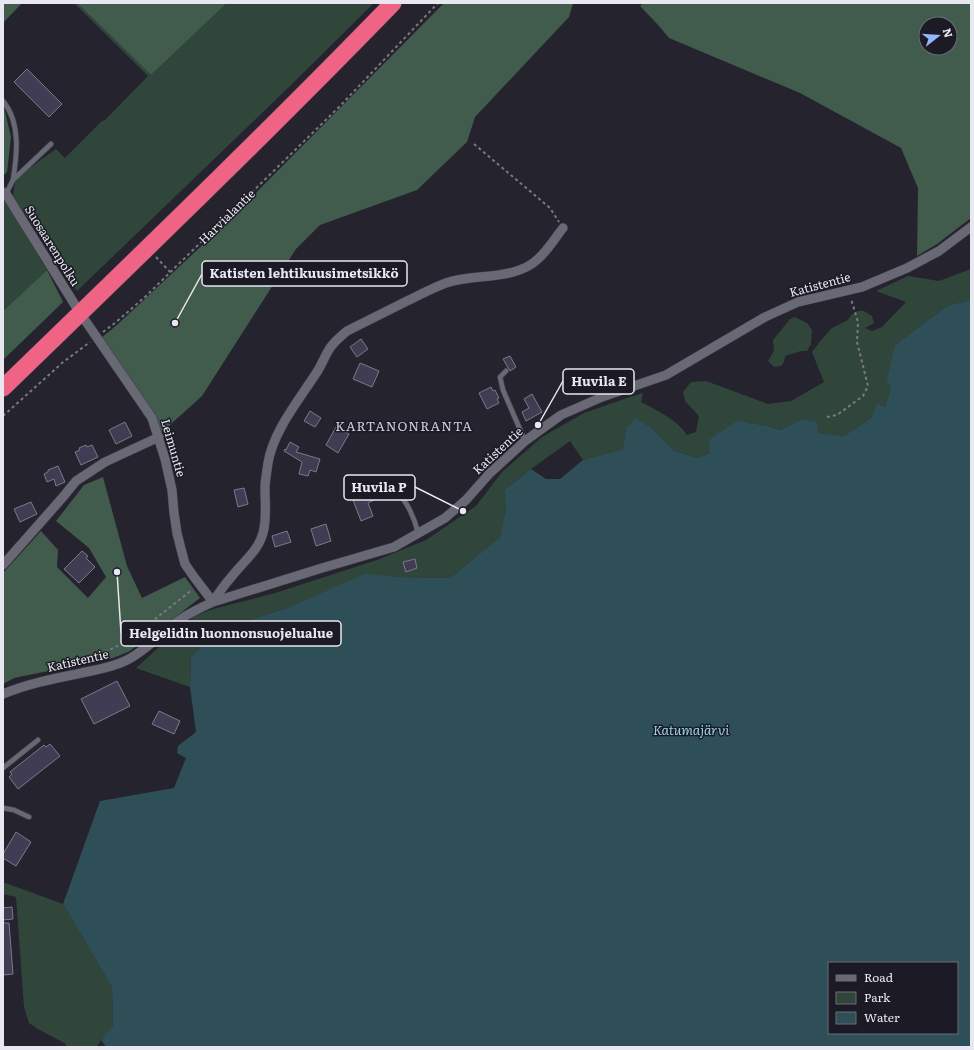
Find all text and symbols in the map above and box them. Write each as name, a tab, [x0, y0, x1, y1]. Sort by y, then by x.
north arrow	[918, 16, 958, 56]
text: N	[940, 26, 958, 40]
street label: Harvialantie	[194, 185, 259, 248]
street label: Suosaarenpolku	[21, 202, 85, 290]
callout: Katisten lehtikuusimetsikkö	[202, 261, 407, 286]
text: Katisten lehtikuusimetsikkö	[209, 263, 399, 282]
street label: Katistentie	[787, 267, 852, 301]
callout: Huvila E	[563, 369, 634, 394]
text: Huvila E	[571, 371, 627, 390]
district label: KARTANONRANTA	[335, 416, 473, 435]
street label: Leimuntie	[157, 417, 191, 479]
street label: Katistentie	[468, 422, 526, 478]
callout: Huvila P	[344, 475, 415, 500]
text: Huvila P	[351, 477, 407, 496]
callout: Helgelidin luonnonsuojelualue	[121, 621, 341, 646]
text: Helgelidin luonnonsuojelualue	[129, 623, 333, 642]
street label: Katistentie	[45, 644, 110, 676]
water label: Katumajärvi	[653, 720, 729, 739]
legend	[828, 962, 958, 1034]
text: Road	[864, 968, 894, 986]
text: Park	[864, 988, 891, 1006]
text: Water	[864, 1008, 900, 1026]

